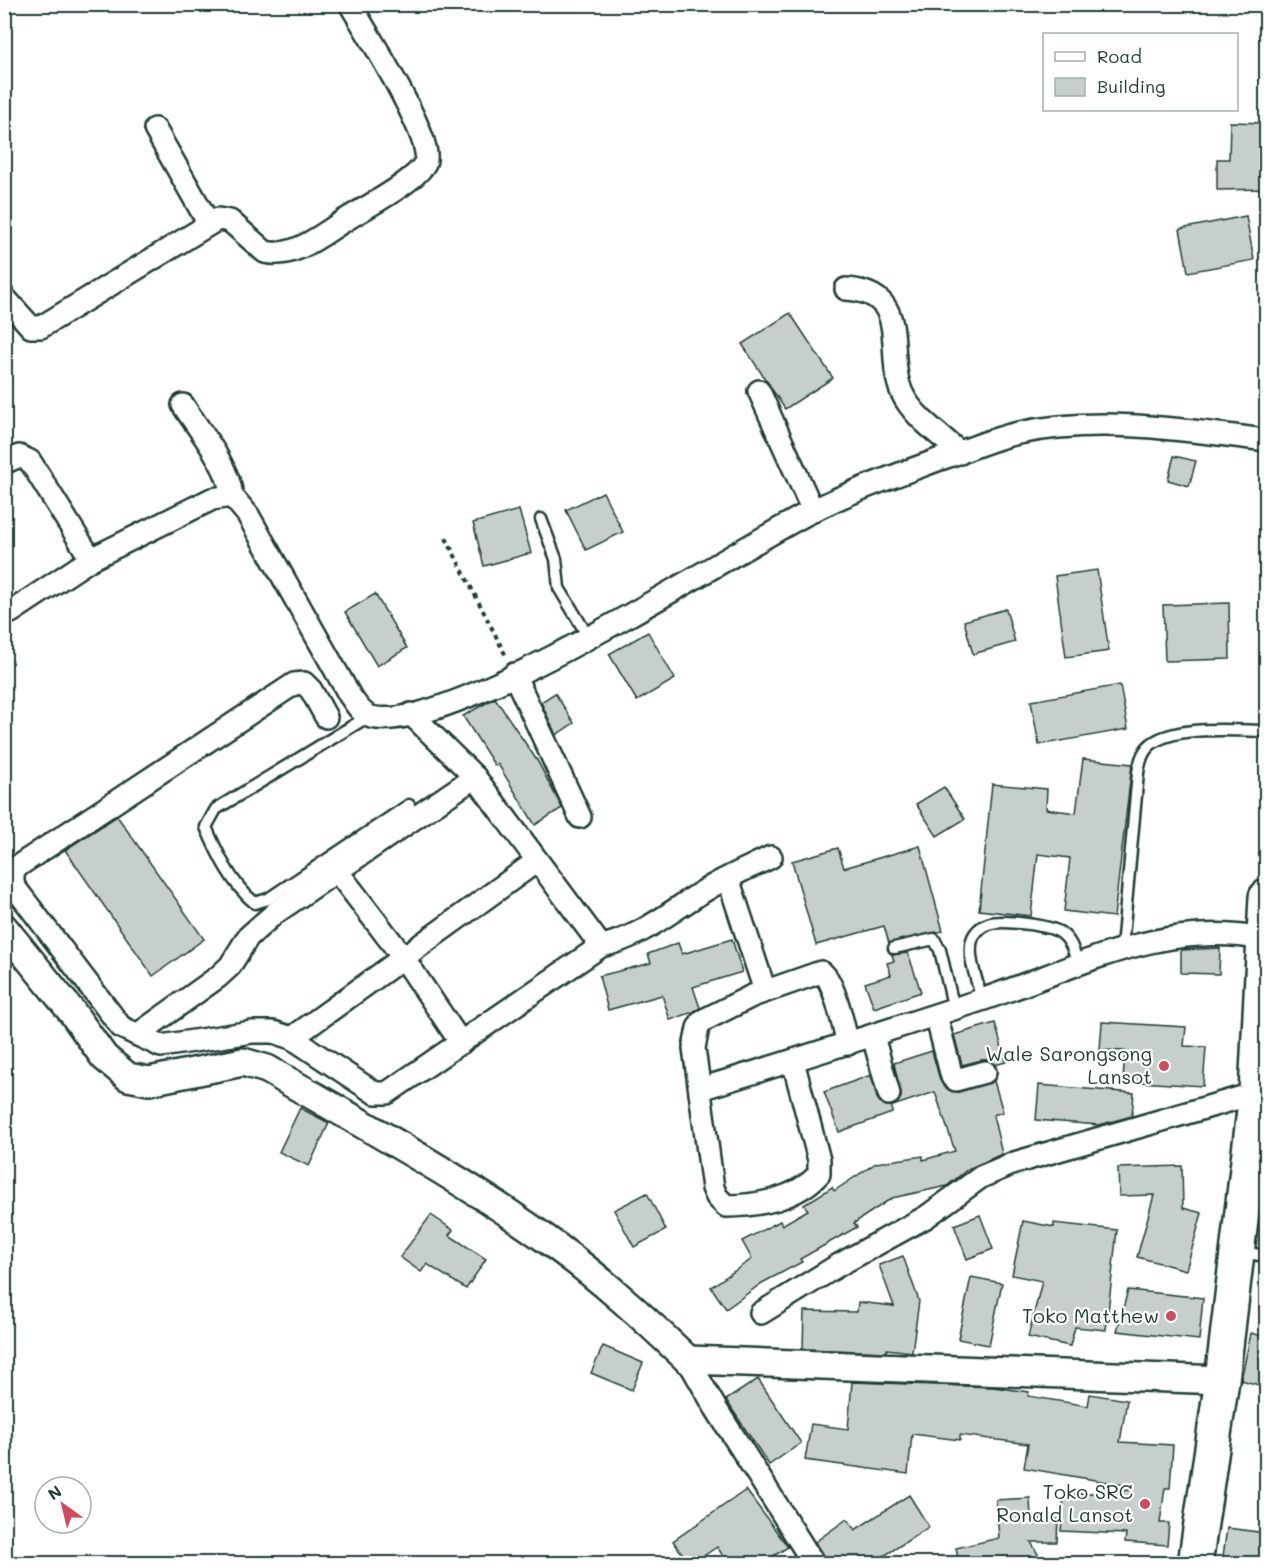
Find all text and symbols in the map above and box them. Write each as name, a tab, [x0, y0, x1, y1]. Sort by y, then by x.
legend	[1043, 33, 1238, 111]
text: Road	[1097, 44, 1142, 68]
text: Building	[1097, 74, 1165, 98]
place label: Wale Sarongsong Lansot	[986, 1040, 1152, 1089]
marker: Wale Sarongsong Lansot	[1157, 1059, 1171, 1073]
place label: Toko Matthew	[1022, 1302, 1159, 1328]
marker: Toko Matthew	[1164, 1309, 1178, 1323]
north arrow	[33, 1475, 93, 1535]
place label: Toko SRC Ronald Lansot	[996, 1478, 1133, 1527]
text: N	[43, 1480, 65, 1504]
marker: Toko SRC Ronald Lansot	[1138, 1497, 1152, 1511]

